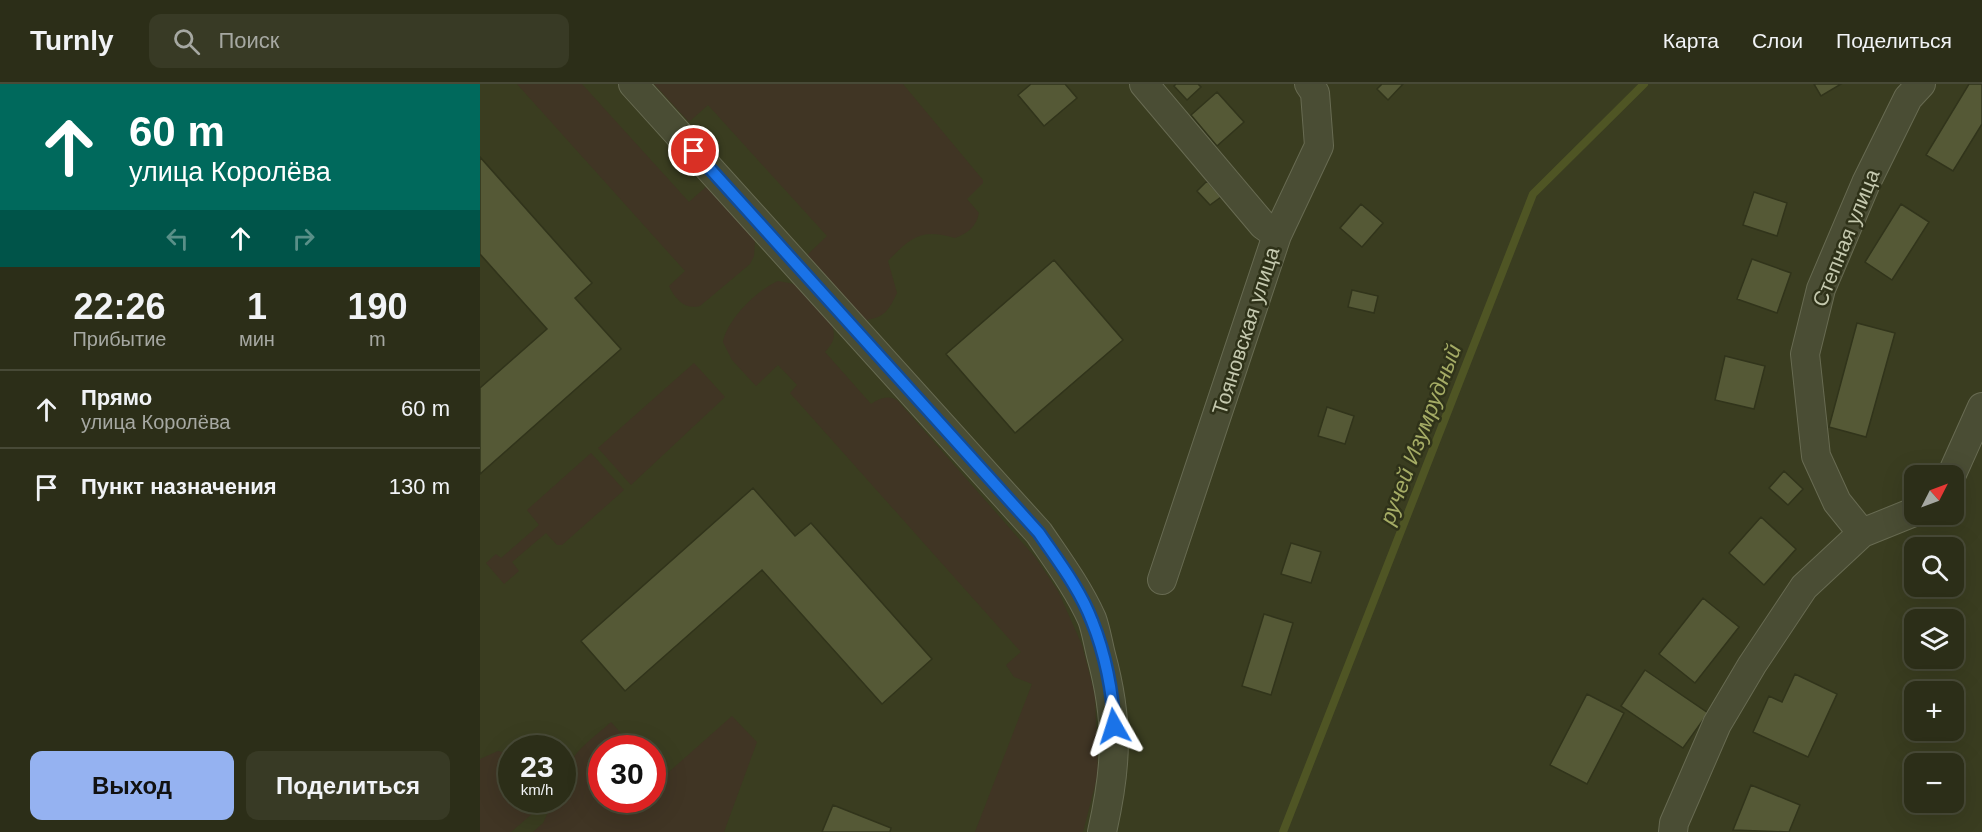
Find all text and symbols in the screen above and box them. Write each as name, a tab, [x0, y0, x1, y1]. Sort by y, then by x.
search box	[149, 14, 569, 68]
text: Turnly	[30, 25, 113, 56]
icon: search	[170, 25, 203, 58]
text: Поиск	[218, 28, 279, 53]
text: Карта	[1663, 29, 1719, 52]
text: Слои	[1752, 29, 1803, 52]
text: Поделиться	[1836, 29, 1952, 52]
icon: ahead	[30, 108, 108, 186]
text: 60 m	[129, 108, 225, 155]
pin	[668, 125, 719, 176]
icon: arrive	[677, 134, 710, 167]
text: улица Королёва	[129, 157, 331, 187]
street label: Степная улица	[1808, 166, 1884, 310]
icon: left	[161, 222, 194, 255]
icon: ahead	[224, 222, 257, 255]
icon: right	[287, 222, 320, 255]
street label: Тояновская улица	[1208, 244, 1284, 418]
text: 22:26	[73, 286, 166, 327]
text: 1	[247, 286, 267, 327]
text: 190	[347, 286, 407, 327]
text: Прибытие	[72, 328, 166, 350]
text: мин	[239, 328, 275, 350]
text: m	[369, 328, 386, 350]
water label: ручей Изумрудный	[1374, 341, 1466, 529]
text: Прямо	[81, 385, 152, 410]
icon: ahead	[30, 393, 63, 426]
text: 60 m	[401, 396, 450, 421]
text: улица Королёва	[81, 411, 230, 433]
north arrow	[1904, 465, 1964, 525]
map controls	[1904, 465, 1964, 813]
icon: arrive	[30, 471, 63, 504]
text: Пункт назначения	[81, 474, 277, 499]
text: 130 m	[389, 474, 450, 499]
button: search	[1904, 537, 1964, 597]
button: layers	[1904, 609, 1964, 669]
button: +	[1904, 681, 1964, 741]
position arrow	[1082, 694, 1146, 758]
speed limit sign: 30	[588, 735, 666, 813]
text: 23	[520, 750, 554, 783]
button: Выход	[30, 751, 234, 820]
button: Поделиться	[246, 751, 450, 820]
button: −	[1904, 753, 1964, 813]
text: km/h	[521, 781, 553, 798]

